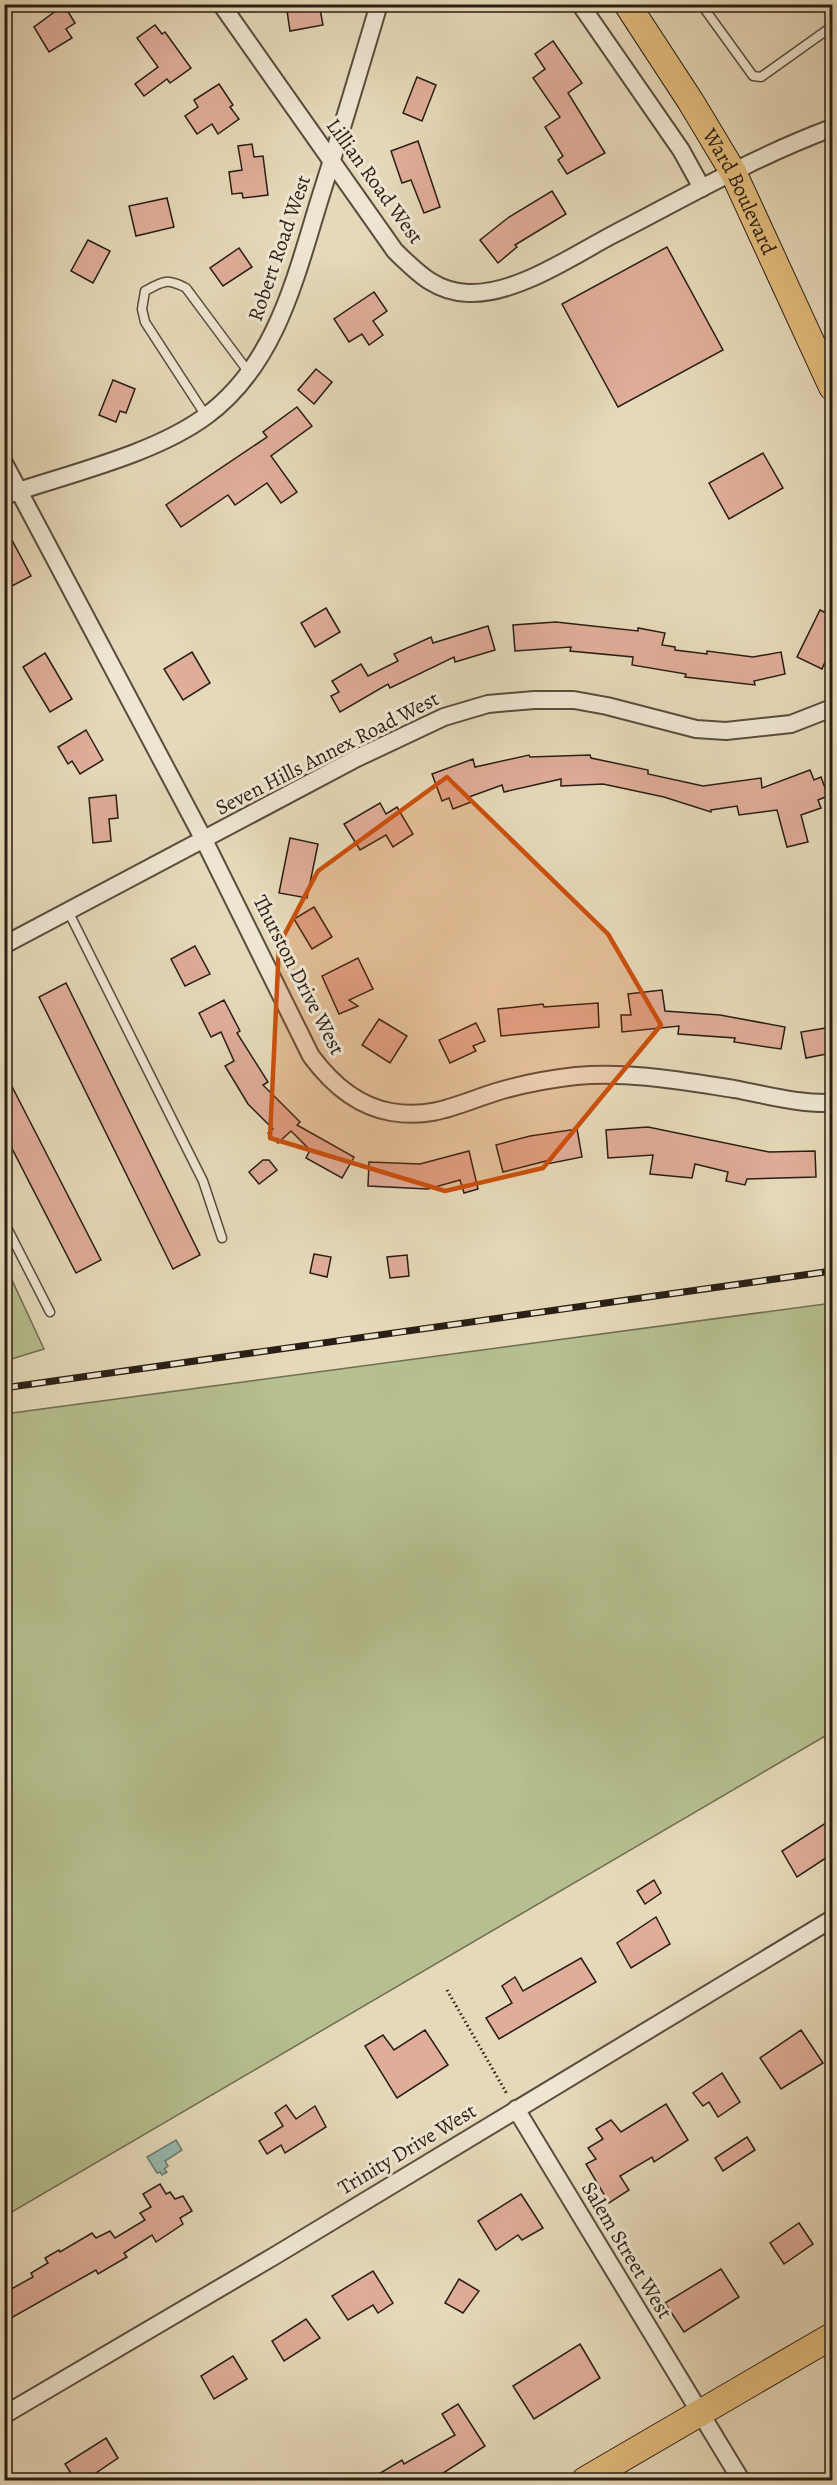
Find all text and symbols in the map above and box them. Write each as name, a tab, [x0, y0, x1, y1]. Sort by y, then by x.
street label: Lillian Road West	[320, 113, 430, 249]
street label: Ward Boulevard	[696, 122, 783, 259]
street label: Robert Road West	[241, 171, 317, 325]
street label: Seven Hills Annex Road West	[211, 684, 444, 822]
street label: Thurston Drive West	[247, 890, 351, 1060]
street label: Trinity Drive West	[333, 2097, 481, 2201]
street label: Salem Street West	[575, 2176, 679, 2324]

